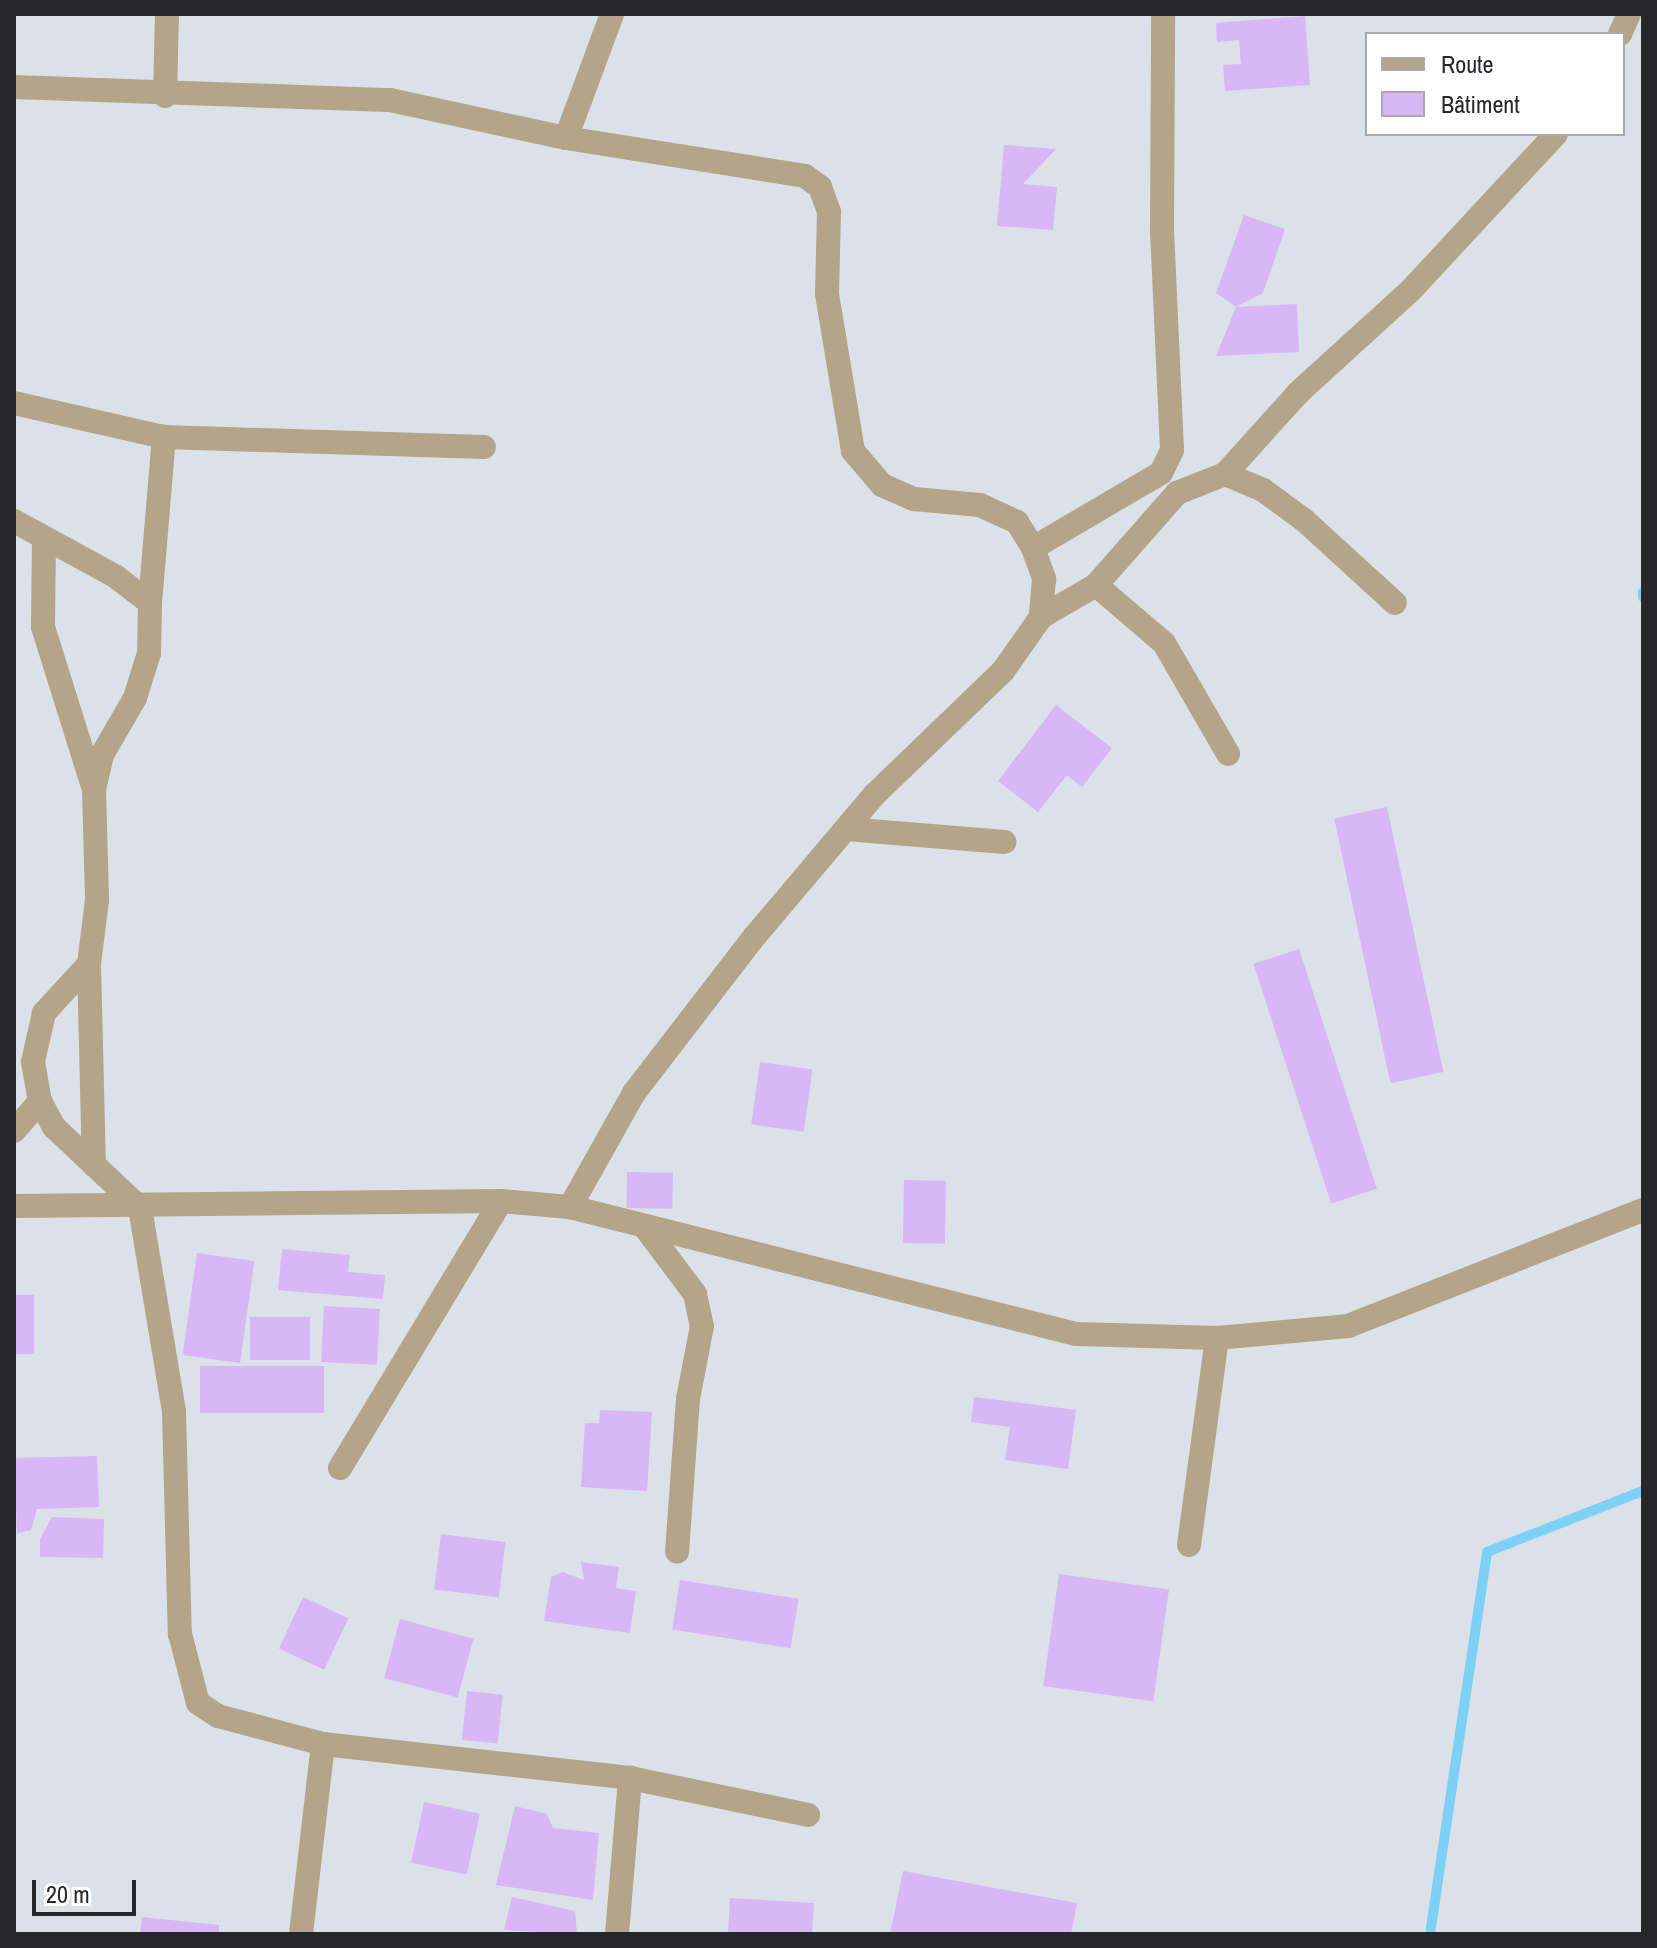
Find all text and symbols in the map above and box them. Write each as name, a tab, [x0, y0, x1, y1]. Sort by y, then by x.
legend	[1365, 32, 1625, 136]
text: Route	[1441, 48, 1494, 80]
text: Bâtiment	[1441, 88, 1520, 120]
scale bar	[36, 1864, 140, 1914]
text: 20 m	[46, 1878, 90, 1910]

